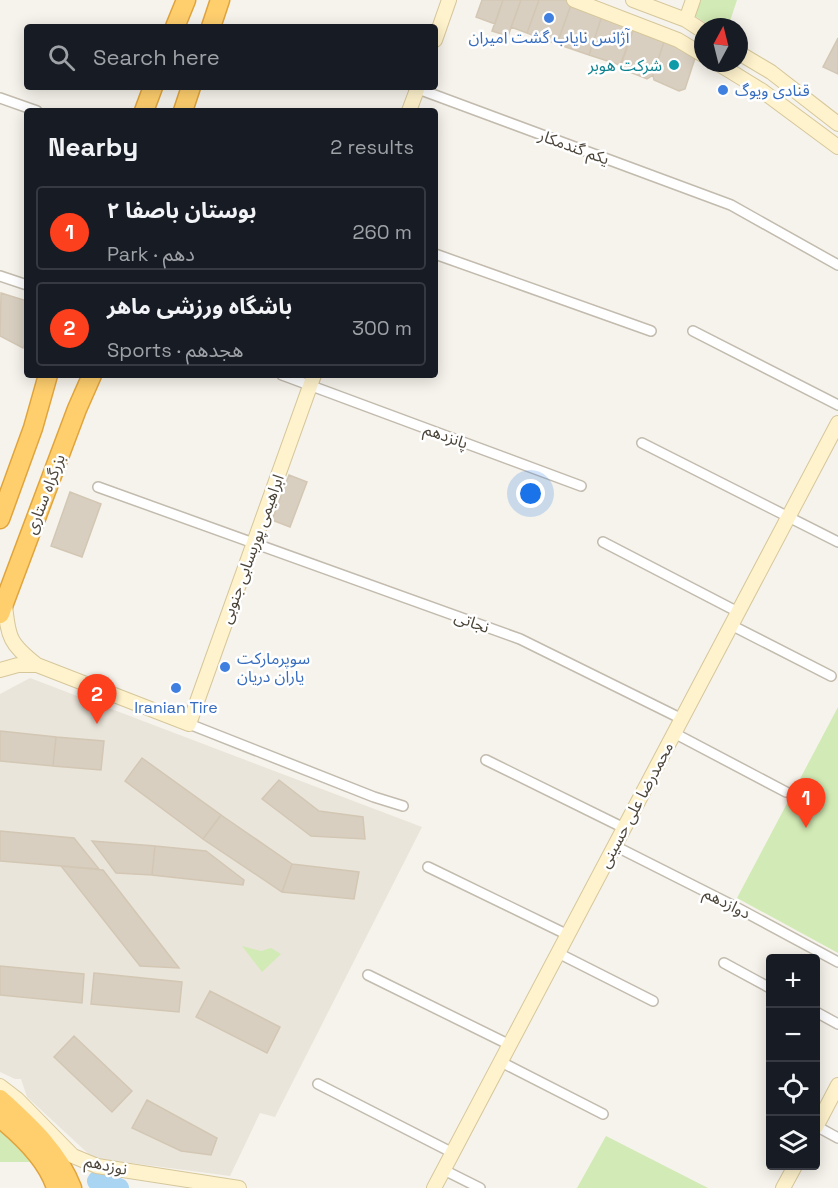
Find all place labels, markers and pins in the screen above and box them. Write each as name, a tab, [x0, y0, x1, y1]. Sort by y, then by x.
marker: آژانس نایاب گشت امیران	[542, 11, 556, 25]
place label: آژانس نایاب گشت امیران	[469, 27, 631, 48]
place label: شرکت هوبر	[587, 55, 662, 76]
marker: شرکت هوبر	[667, 58, 681, 72]
place label: قنادی ویوگ	[735, 80, 810, 101]
marker: قنادی ویوگ	[716, 83, 730, 97]
place label: سوپرمارکت یاران دریان	[237, 648, 310, 687]
marker: سوپرمارکت یاران دریان	[218, 660, 232, 674]
pin: 2	[78, 674, 116, 724]
marker: Iranian Tire	[169, 681, 183, 695]
place label: Iranian Tire	[134, 697, 218, 718]
pin: 1	[786, 778, 826, 828]

